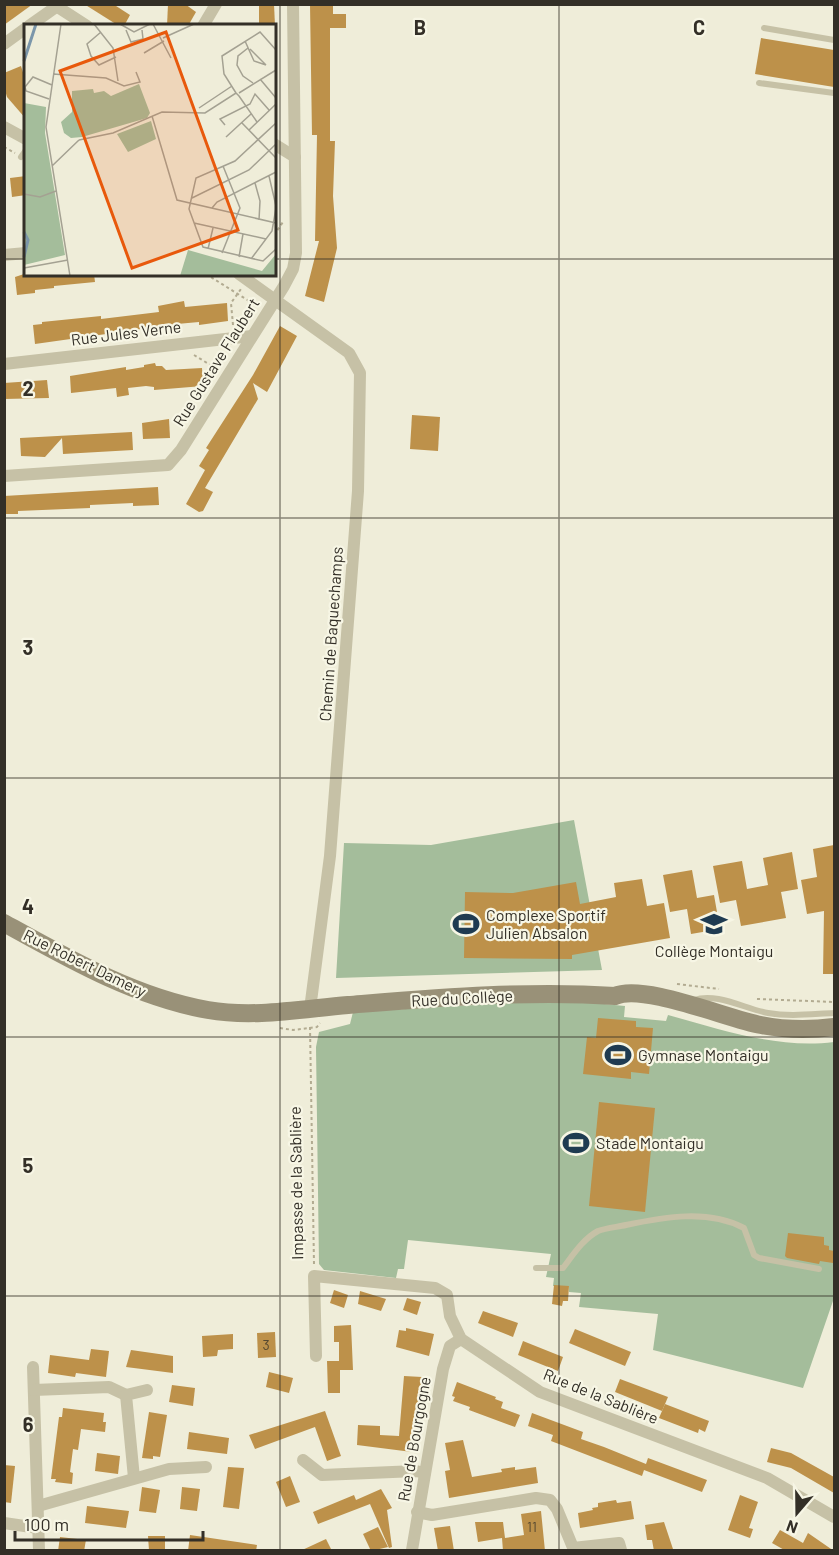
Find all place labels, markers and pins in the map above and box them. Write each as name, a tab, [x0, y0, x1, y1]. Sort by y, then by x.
place label: Complexe Sportif Julien Absalon	[486, 905, 606, 942]
sports icon: Complexe Sportif Julien Absalon	[451, 909, 481, 939]
school or university icon: Collège Montaigu	[699, 909, 729, 939]
place label: Collège Montaigu	[655, 941, 773, 960]
sports icon: Gymnase Montaigu	[603, 1040, 633, 1070]
place label: Gymnase Montaigu	[638, 1045, 769, 1064]
sports icon: Stade Montaigu	[561, 1128, 591, 1158]
place label: Stade Montaigu	[596, 1133, 704, 1152]

